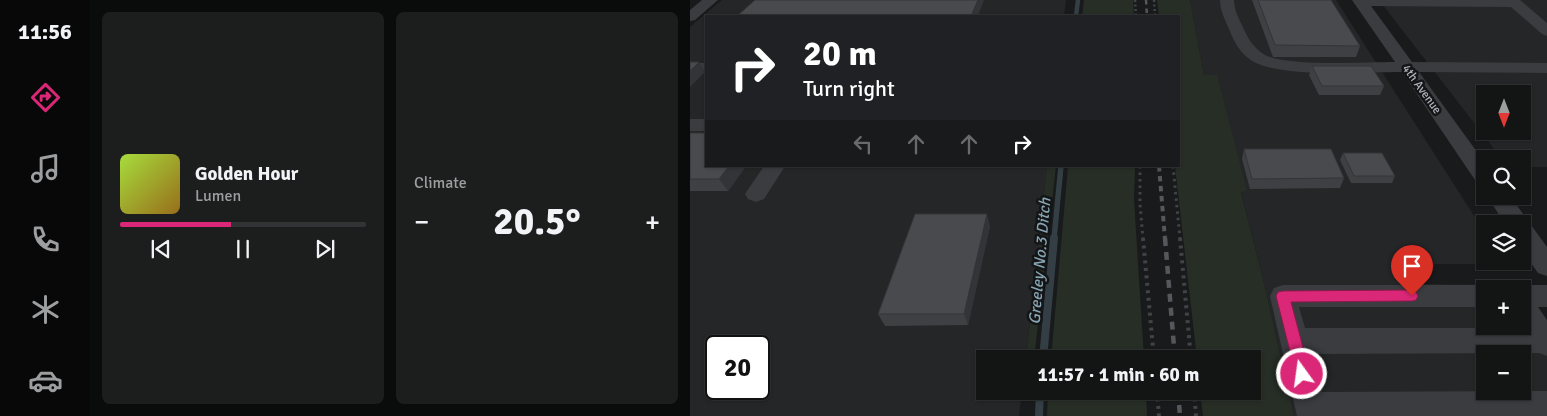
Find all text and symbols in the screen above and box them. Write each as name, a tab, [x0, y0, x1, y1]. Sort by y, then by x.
text: 11:56	[18, 18, 72, 45]
text: 20 m	[803, 32, 877, 75]
icon: right	[720, 35, 785, 100]
street label: 4th Avenue	[1399, 62, 1445, 117]
text: Turn right	[803, 75, 895, 102]
icon: directions	[28, 80, 63, 115]
north arrow	[1476, 85, 1531, 140]
map controls	[1476, 85, 1531, 400]
icon: left	[849, 130, 877, 158]
icon: ahead	[902, 130, 930, 158]
icon: ahead	[955, 130, 983, 158]
icon: right	[1008, 130, 1036, 158]
button: search	[1476, 150, 1531, 205]
icon: music	[28, 151, 63, 186]
text: Golden Hour	[195, 162, 298, 186]
text: Climate	[414, 173, 467, 193]
text: Lumen	[195, 186, 241, 206]
water label: Greeley No.3 Ditch	[1025, 196, 1056, 325]
text: 20.5°	[493, 198, 581, 245]
text: −	[414, 205, 429, 239]
text: +	[645, 205, 660, 239]
button: layers	[1476, 215, 1531, 270]
icon: phone	[28, 222, 63, 257]
icon: previous	[147, 235, 175, 263]
icon: pause	[229, 235, 257, 263]
icon: next	[311, 235, 339, 263]
pin	[1391, 245, 1433, 296]
icon: arrive	[1398, 252, 1426, 280]
button: +	[1476, 280, 1531, 335]
icon: climate	[28, 292, 63, 327]
speed limit sign: 20	[705, 335, 770, 400]
button: −	[1476, 345, 1531, 400]
position arrow	[1275, 347, 1327, 399]
icon: car	[28, 363, 63, 398]
text: 11:57 · 1 min · 60 m	[1038, 363, 1199, 387]

